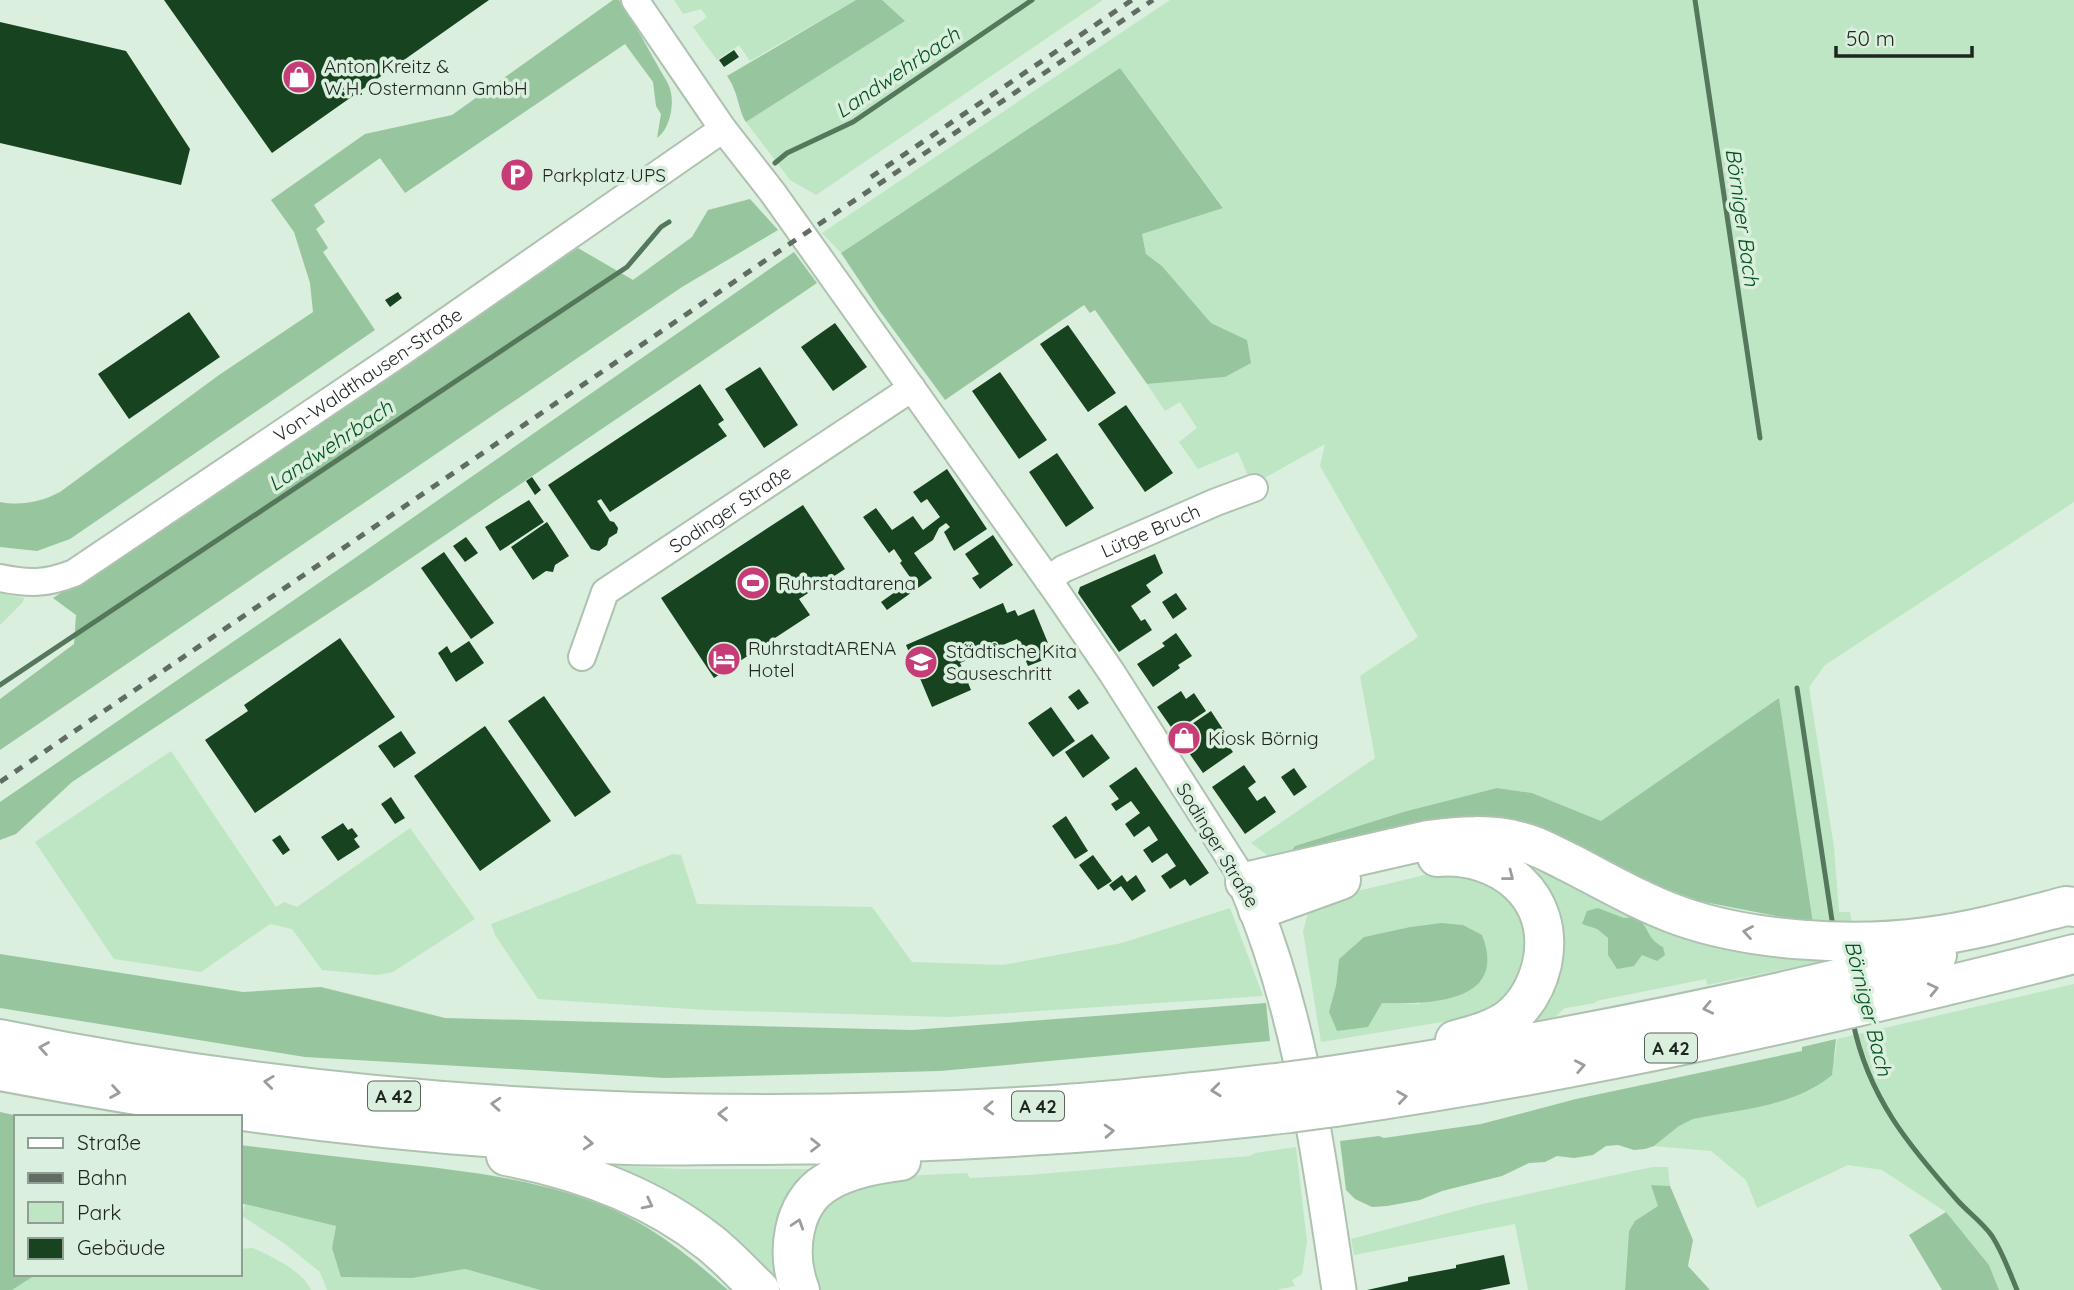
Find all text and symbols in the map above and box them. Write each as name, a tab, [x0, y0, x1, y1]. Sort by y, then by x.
scale bar	[1836, 14, 1972, 58]
water label: Landwehrbach	[830, 20, 965, 123]
text: 50 m	[1846, 25, 1895, 51]
place label: Anton Kreitz & W.H. Ostermann GmbH	[324, 54, 528, 100]
shop icon: Anton Kreitz & W.H. Ostermann GmbH	[280, 58, 318, 96]
water label: Börniger Bach	[1720, 147, 1766, 289]
parking icon: Parkplatz UPS	[498, 156, 536, 194]
place label: Parkplatz UPS	[542, 163, 666, 187]
street label: Von-Waldthausen-Straße	[269, 302, 467, 447]
water label: Landwehrbach	[263, 393, 398, 496]
street label: Sodinger Straße	[664, 460, 796, 558]
street label: Lütge Bruch	[1097, 499, 1204, 563]
sports icon: Ruhrstadtarena	[734, 564, 772, 602]
place label: Ruhrstadtarena	[778, 571, 916, 595]
place label: RuhrstadtARENA Hotel	[748, 636, 896, 682]
place label: Städtische Kita Sauseschritt	[946, 639, 1077, 685]
hotel icon: RuhrstadtARENA Hotel	[705, 640, 743, 678]
school or university icon: Städtische Kita Sauseschritt	[902, 643, 940, 681]
shop icon: Kiosk Börnig	[1165, 719, 1203, 757]
place label: Kiosk Börnig	[1208, 726, 1319, 750]
street label: Sodinger Straße	[1171, 778, 1265, 912]
one-way arrow	[1502, 867, 1514, 880]
one-way arrow	[1742, 925, 1754, 940]
water label: Börniger Bach	[1840, 938, 1899, 1079]
one-way arrow	[1927, 982, 1939, 997]
one-way arrow	[1702, 1000, 1714, 1014]
road number: A 42	[1645, 1034, 1697, 1063]
one-way arrow	[38, 1041, 50, 1056]
one-way arrow	[1574, 1060, 1586, 1075]
one-way arrow	[263, 1074, 275, 1089]
road number: A 42	[368, 1082, 420, 1111]
one-way arrow	[1210, 1082, 1222, 1097]
one-way arrow	[110, 1084, 121, 1099]
one-way arrow	[1396, 1090, 1408, 1105]
road number: A 42	[1012, 1092, 1064, 1120]
one-way arrow	[490, 1097, 501, 1112]
one-way arrow	[983, 1101, 994, 1116]
one-way arrow	[717, 1106, 728, 1122]
legend	[14, 1115, 242, 1276]
one-way arrow	[1104, 1124, 1115, 1139]
text: Straße	[77, 1129, 141, 1155]
one-way arrow	[582, 1136, 593, 1151]
one-way arrow	[810, 1137, 821, 1153]
text: Bahn	[77, 1164, 127, 1190]
one-way arrow	[641, 1195, 653, 1209]
text: Park	[77, 1199, 121, 1225]
one-way arrow	[790, 1218, 805, 1230]
text: Gebäude	[77, 1234, 165, 1260]

